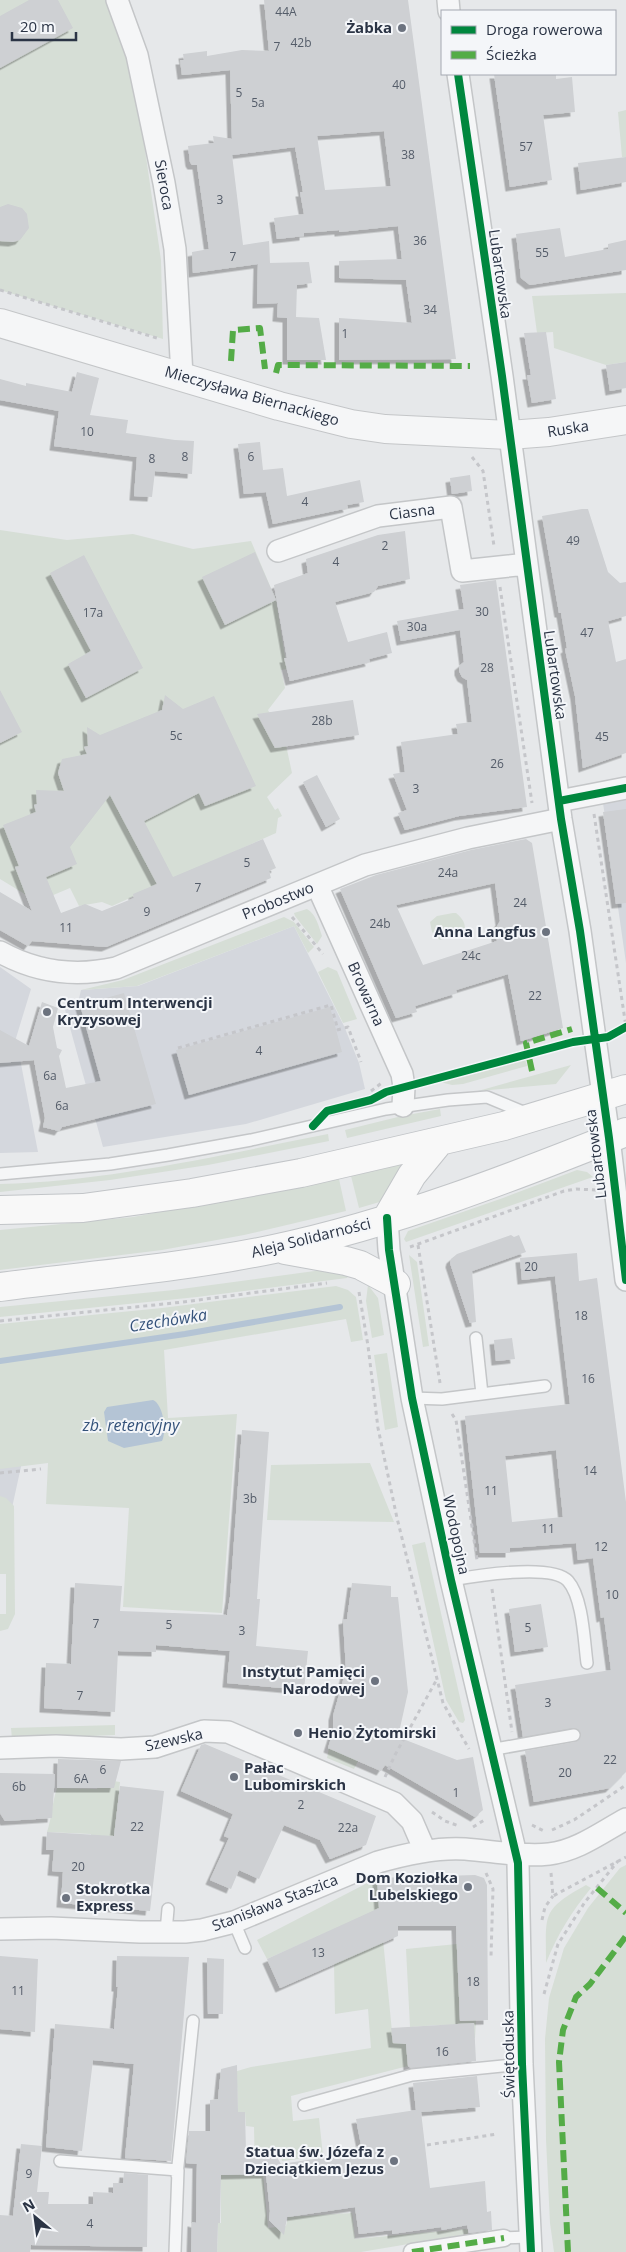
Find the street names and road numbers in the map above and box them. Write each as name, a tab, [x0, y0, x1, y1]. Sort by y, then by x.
street label: Sieroca	[151, 158, 179, 212]
street label: Lubartowska	[485, 228, 517, 320]
street label: Mieczysława Biernackiego	[163, 361, 342, 430]
street label: Ruska	[546, 415, 590, 441]
street label: Ciasna	[388, 498, 436, 524]
street label: Lubartowska	[540, 629, 572, 721]
street label: Probostwo	[239, 877, 316, 923]
street label: Browarna	[344, 958, 390, 1029]
street label: Lubartowska	[580, 1108, 610, 1200]
street label: Aleja Solidarności	[249, 1213, 373, 1262]
street label: Wodopojna	[439, 1493, 475, 1576]
street label: Szewska	[143, 1723, 205, 1755]
street label: Stanisława Staszica	[209, 1869, 341, 1935]
street label: Świętoduska	[497, 2010, 519, 2098]

